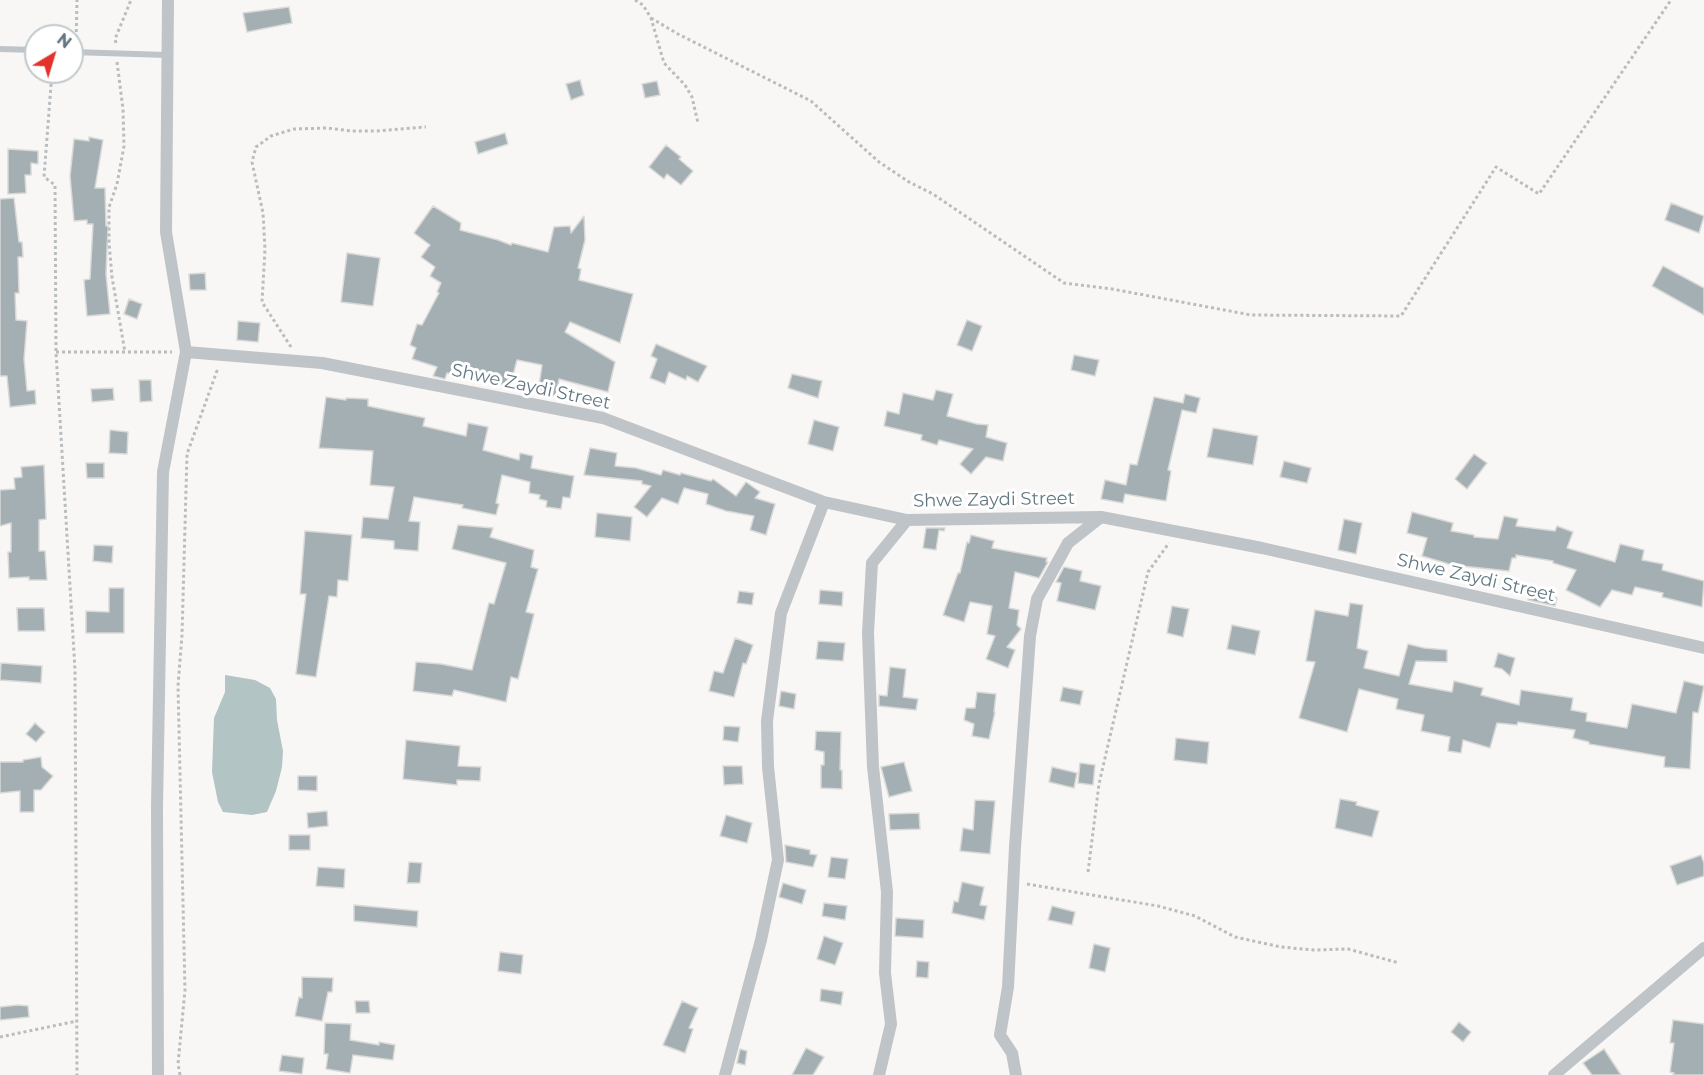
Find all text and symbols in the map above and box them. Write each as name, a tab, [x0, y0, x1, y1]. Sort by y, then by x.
north arrow	[24, 24, 84, 84]
text: N	[53, 30, 75, 52]
street label: Shwe Zaydi Street	[450, 360, 612, 414]
street label: Shwe Zaydi Street	[913, 488, 1075, 512]
street label: Shwe Zaydi Street	[1395, 549, 1557, 607]

